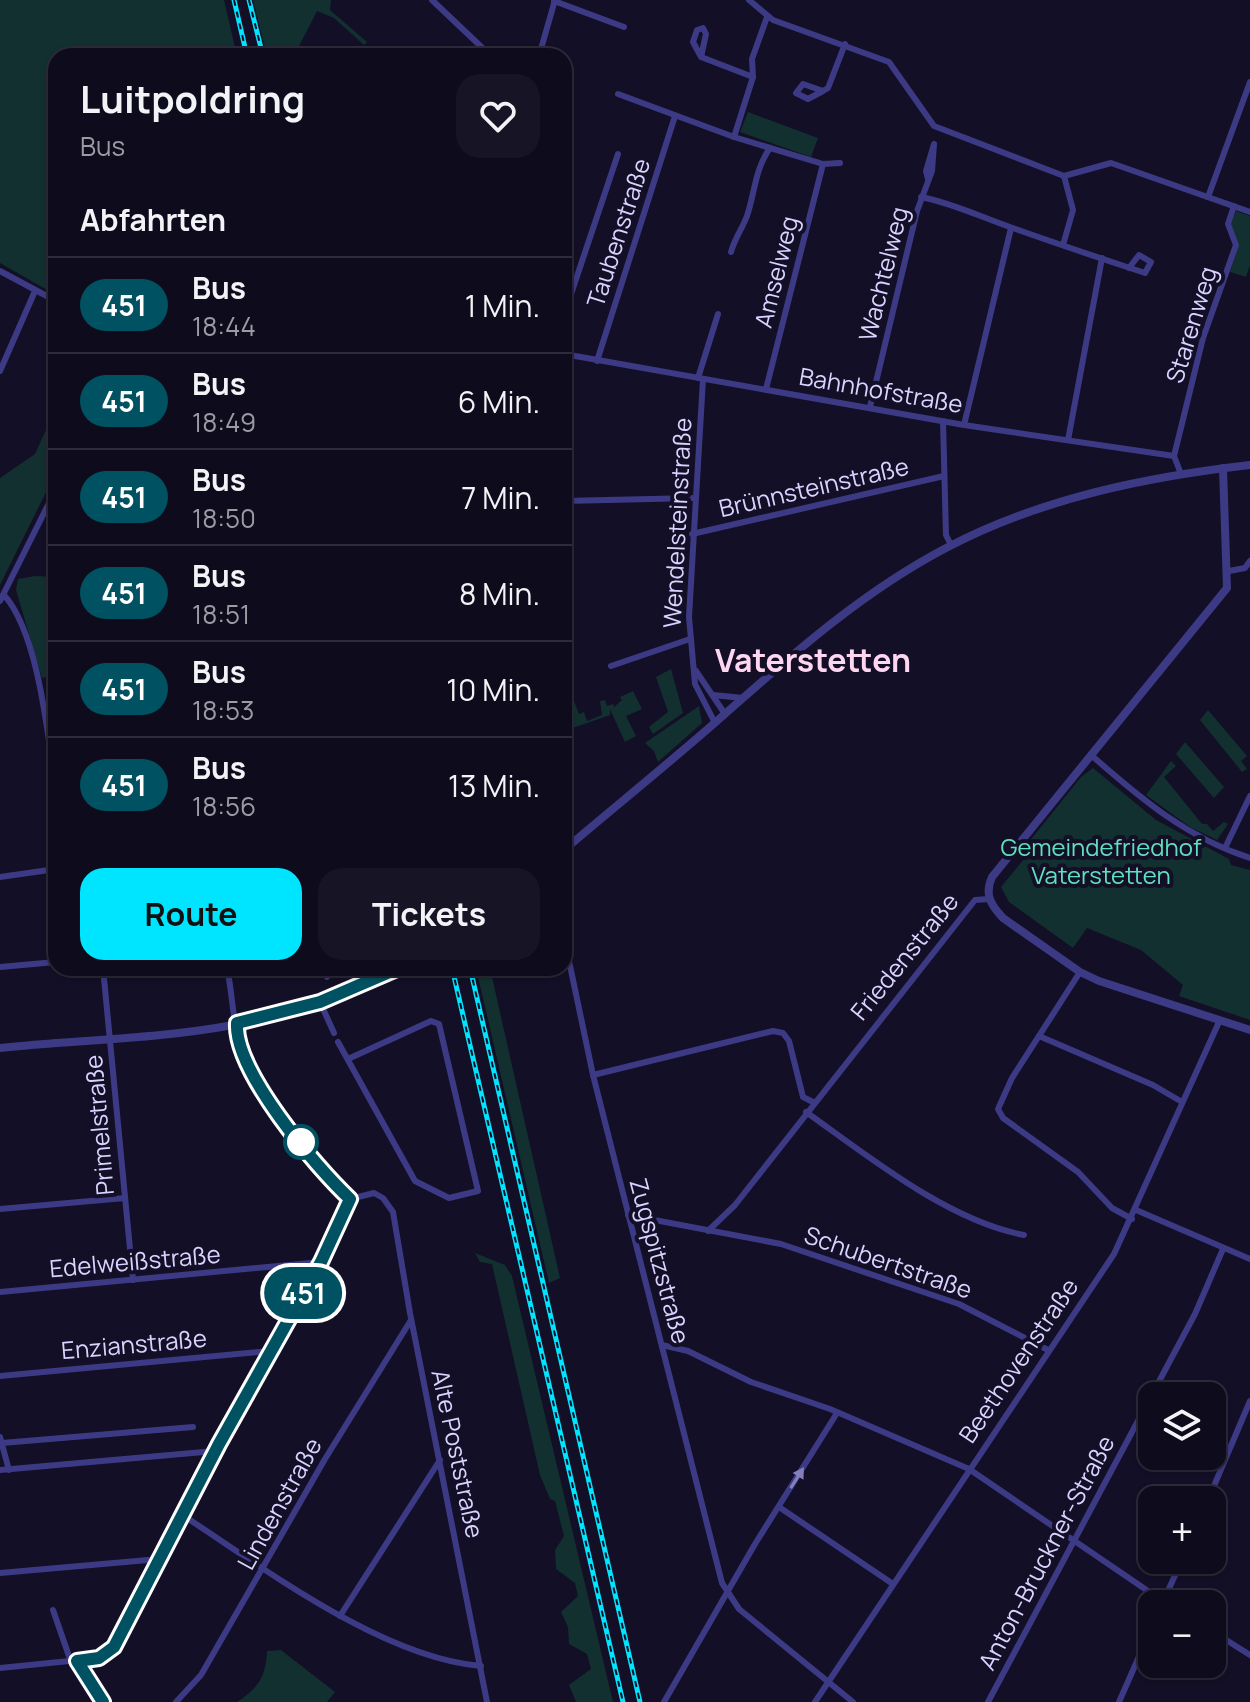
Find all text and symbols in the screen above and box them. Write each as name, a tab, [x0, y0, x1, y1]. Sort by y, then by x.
text: Luitpoldring	[80, 72, 305, 124]
button: heart	[456, 74, 540, 158]
text: Bus	[80, 128, 125, 164]
street label: Taubenstraße	[578, 154, 657, 311]
text: Abfahrten	[80, 199, 226, 240]
street label: Wachtelweg	[850, 203, 915, 344]
street label: Amselweg	[746, 212, 805, 331]
street label: Starenweg	[1157, 262, 1224, 387]
text: Bus	[192, 267, 246, 308]
text: 1 Min.	[465, 285, 540, 326]
text: 451	[101, 286, 147, 324]
text: 18:44	[192, 308, 256, 344]
street label: Bahnhofstraße	[797, 359, 966, 420]
text: Bus	[192, 363, 246, 404]
text: 6 Min.	[458, 381, 540, 422]
text: 451	[101, 382, 147, 420]
text: 18:49	[192, 404, 256, 440]
street label: Wendelsteinstraße	[655, 417, 698, 629]
street label: Brünnsteinstraße	[715, 449, 912, 524]
text: Bus	[192, 459, 246, 500]
text: 7 Min.	[461, 477, 540, 518]
text: 451	[101, 478, 147, 516]
text: 18:50	[192, 500, 256, 536]
text: Bus	[192, 555, 246, 596]
text: 8 Min.	[459, 573, 540, 614]
text: 451	[101, 574, 147, 612]
text: 18:51	[192, 596, 250, 632]
district label: Vaterstetten	[715, 638, 911, 682]
text: Bus	[192, 651, 246, 692]
text: 10 Min.	[446, 669, 540, 710]
text: 451	[101, 670, 147, 708]
text: 18:53	[192, 692, 254, 728]
text: Bus	[192, 747, 246, 788]
text: 13 Min.	[448, 765, 540, 806]
text: 451	[101, 766, 147, 804]
text: 18:56	[192, 788, 256, 824]
park label: Gemeindefriedhof Vaterstetten	[1001, 830, 1202, 891]
button: Route	[80, 868, 302, 960]
button: Tickets	[318, 868, 540, 960]
street label: Friedenstraße	[842, 886, 965, 1027]
street label: Primelstraße	[76, 1054, 121, 1197]
unlabelled marker	[284, 1125, 318, 1159]
street label: Zugspitzstraße	[623, 1174, 698, 1347]
street label: Schubertstraße	[800, 1217, 977, 1306]
street label: Edelweißstraße	[48, 1237, 222, 1284]
line badge: 451	[257, 1267, 349, 1319]
street label: Beethovenstraße	[950, 1271, 1085, 1449]
text: 451	[280, 1274, 326, 1312]
street label: Enzianstraße	[60, 1321, 208, 1366]
street label: Alte Poststraße	[424, 1366, 492, 1541]
map controls	[1138, 1382, 1226, 1678]
button: layers	[1138, 1382, 1226, 1470]
street label: Anton-Bruckner-Straße	[970, 1429, 1122, 1675]
street label: Lindenstraße	[229, 1431, 329, 1575]
one-way arrow	[790, 1467, 804, 1489]
button: +	[1138, 1486, 1226, 1574]
button: −	[1138, 1590, 1226, 1678]

